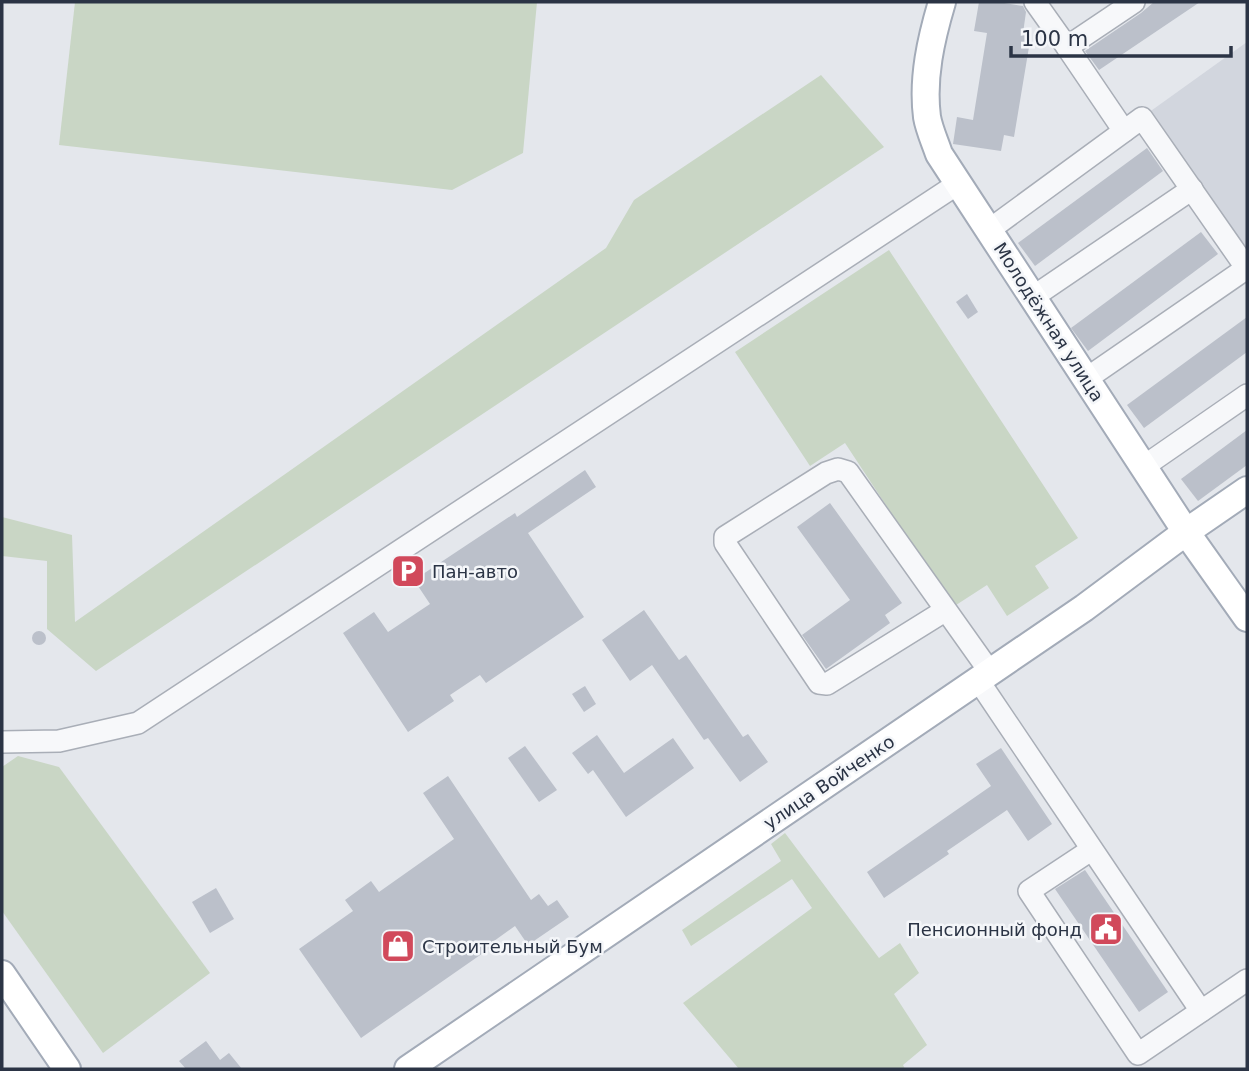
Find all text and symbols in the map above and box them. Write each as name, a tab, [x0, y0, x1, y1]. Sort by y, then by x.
scale bar	[1011, 14, 1232, 58]
text: 100 m	[1021, 27, 1088, 51]
street label: Молодёжная улица	[990, 239, 1108, 405]
parking icon: Пан-авто	[389, 552, 427, 590]
place label: Пан-авто	[432, 561, 518, 582]
street label: улица Войченко	[760, 730, 898, 834]
public building icon: Пенсионный фонд	[1087, 910, 1125, 948]
place label: Пенсионный фонд	[907, 919, 1082, 940]
shop icon: Строительный Бум	[379, 927, 417, 965]
place label: Строительный Бум	[422, 936, 603, 957]

